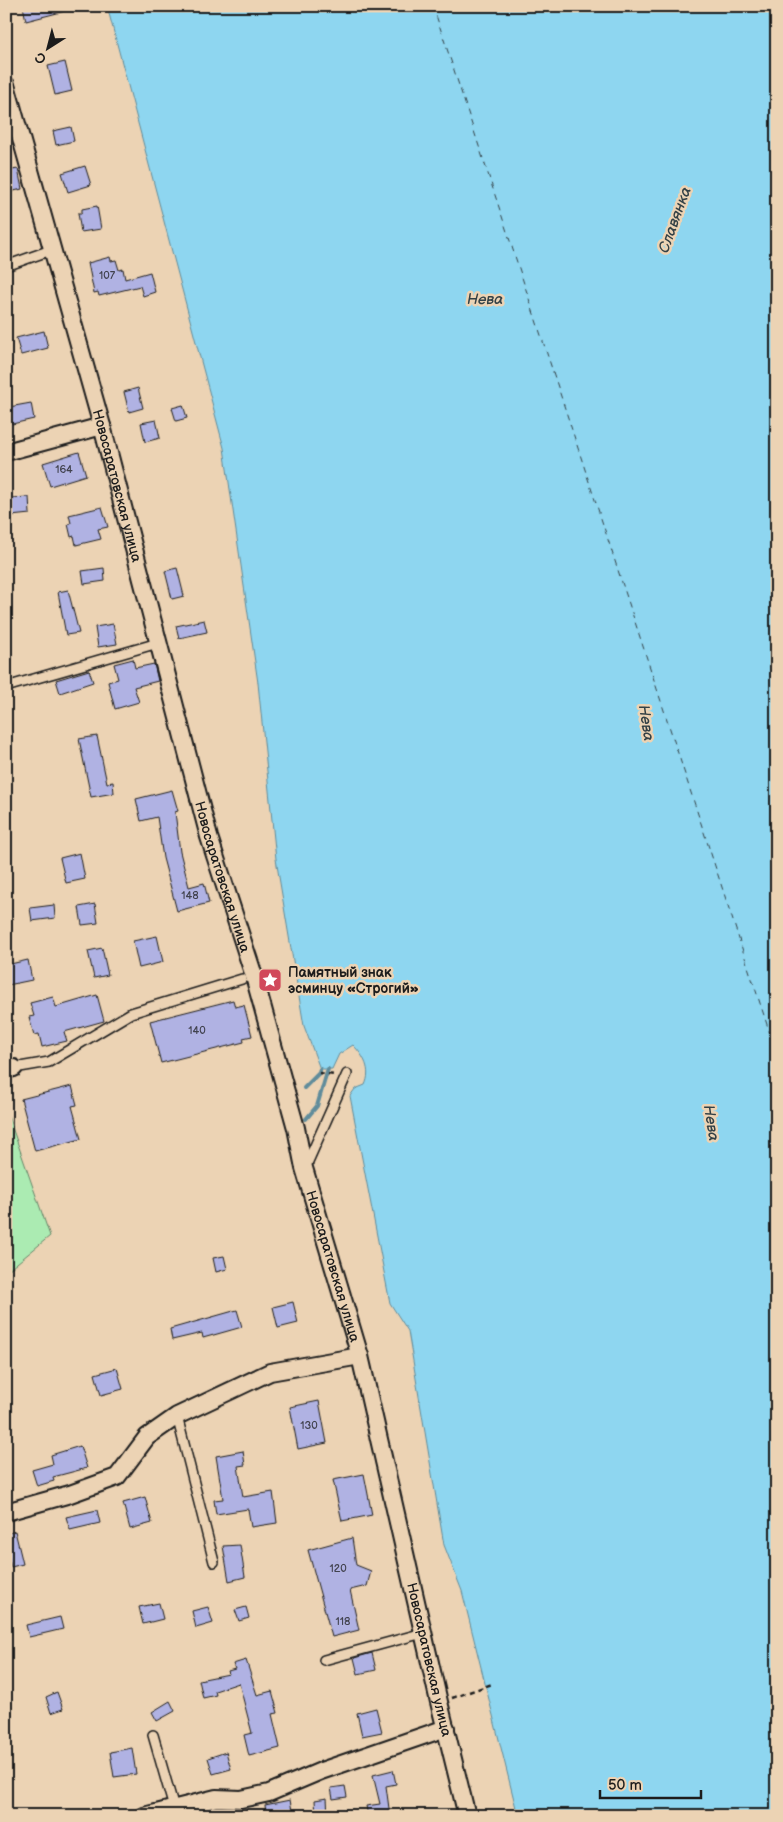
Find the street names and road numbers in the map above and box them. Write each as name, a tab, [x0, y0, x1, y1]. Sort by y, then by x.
street label: Новосаратовская улица	[89, 407, 146, 565]
street label: Новосаратовская улица	[192, 799, 254, 955]
street label: Новосаратовская улица	[303, 1188, 364, 1345]
street label: Новосаратовская улица	[404, 1581, 456, 1739]

